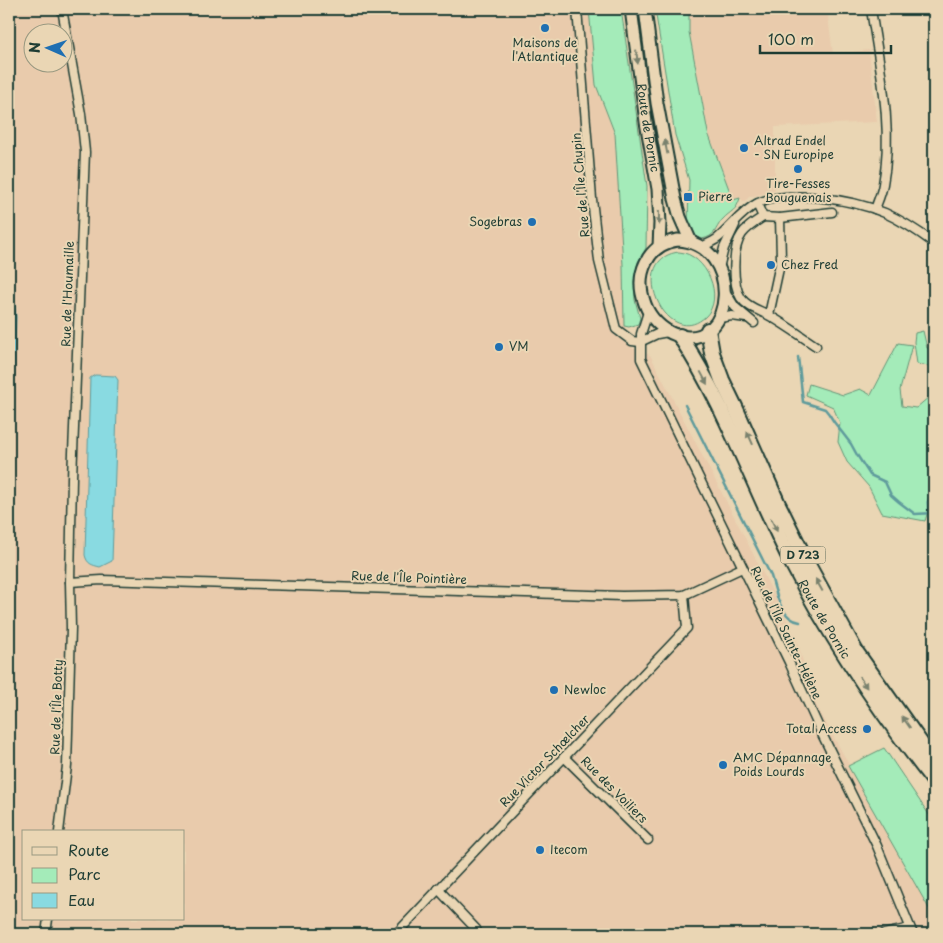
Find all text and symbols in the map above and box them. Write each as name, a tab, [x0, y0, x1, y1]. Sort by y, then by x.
north arrow	[22, 22, 72, 72]
marker: Maisons de l'Atlantique	[539, 22, 551, 34]
scale bar	[760, 22, 892, 54]
text: 100 m	[768, 27, 814, 50]
place label: Maisons de l'Atlantique	[512, 33, 579, 65]
text: N	[24, 42, 45, 53]
one-way arrow	[634, 49, 642, 65]
street label: Route de Pornic	[633, 82, 665, 173]
place label: Altrad Endel - SN Europipe	[754, 131, 834, 163]
street label: Rue de l'Île Chupin	[566, 132, 594, 238]
one-way arrow	[661, 139, 669, 155]
marker: Altrad Endel - SN Europipe	[738, 142, 750, 154]
marker: Tire-Fesses Bouguenais	[792, 163, 804, 175]
place label: Tire-Fesses Bouguenais	[765, 174, 832, 206]
place label: Pierre	[698, 187, 732, 205]
marker: Pierre	[682, 191, 694, 203]
one-way arrow	[656, 210, 664, 226]
place label: Sogebras	[469, 212, 523, 230]
marker: Sogebras	[526, 216, 538, 228]
street label: Rue de l'Houmaille	[56, 240, 78, 347]
place label: Chez Fred	[781, 255, 839, 273]
marker: Chez Fred	[765, 259, 777, 271]
place label: VM	[509, 337, 529, 355]
marker: VM	[493, 341, 505, 353]
one-way arrow	[700, 371, 708, 385]
one-way arrow	[745, 431, 753, 445]
one-way arrow	[770, 518, 778, 532]
road number: D 723	[780, 546, 826, 564]
street label: Rue de l'Île Sainte-Hélène	[747, 563, 827, 703]
street label: Rue de l'Île Pointière	[351, 566, 468, 588]
street label: Route de Pornic	[794, 576, 855, 662]
one-way arrow	[815, 578, 823, 592]
street label: Rue de l'Île Botty	[45, 659, 67, 755]
one-way arrow	[859, 676, 868, 689]
place label: Newloc	[564, 680, 606, 698]
marker: Newloc	[548, 684, 560, 696]
street label: Rue Victor Schœlcher	[495, 710, 594, 811]
one-way arrow	[901, 716, 911, 729]
place label: Total Access	[786, 719, 857, 737]
marker: Total Access	[861, 723, 873, 735]
place label: AMC Dépannage Poids Lourds	[733, 748, 831, 780]
street label: Rue des Voiliers	[577, 752, 653, 827]
marker: AMC Dépannage Poids Lourds	[717, 759, 729, 771]
legend	[22, 830, 185, 920]
text: Route	[68, 838, 109, 861]
place label: Itecom	[550, 840, 588, 858]
marker: Itecom	[534, 844, 546, 856]
text: Parc	[68, 862, 101, 885]
text: Eau	[68, 888, 95, 911]

